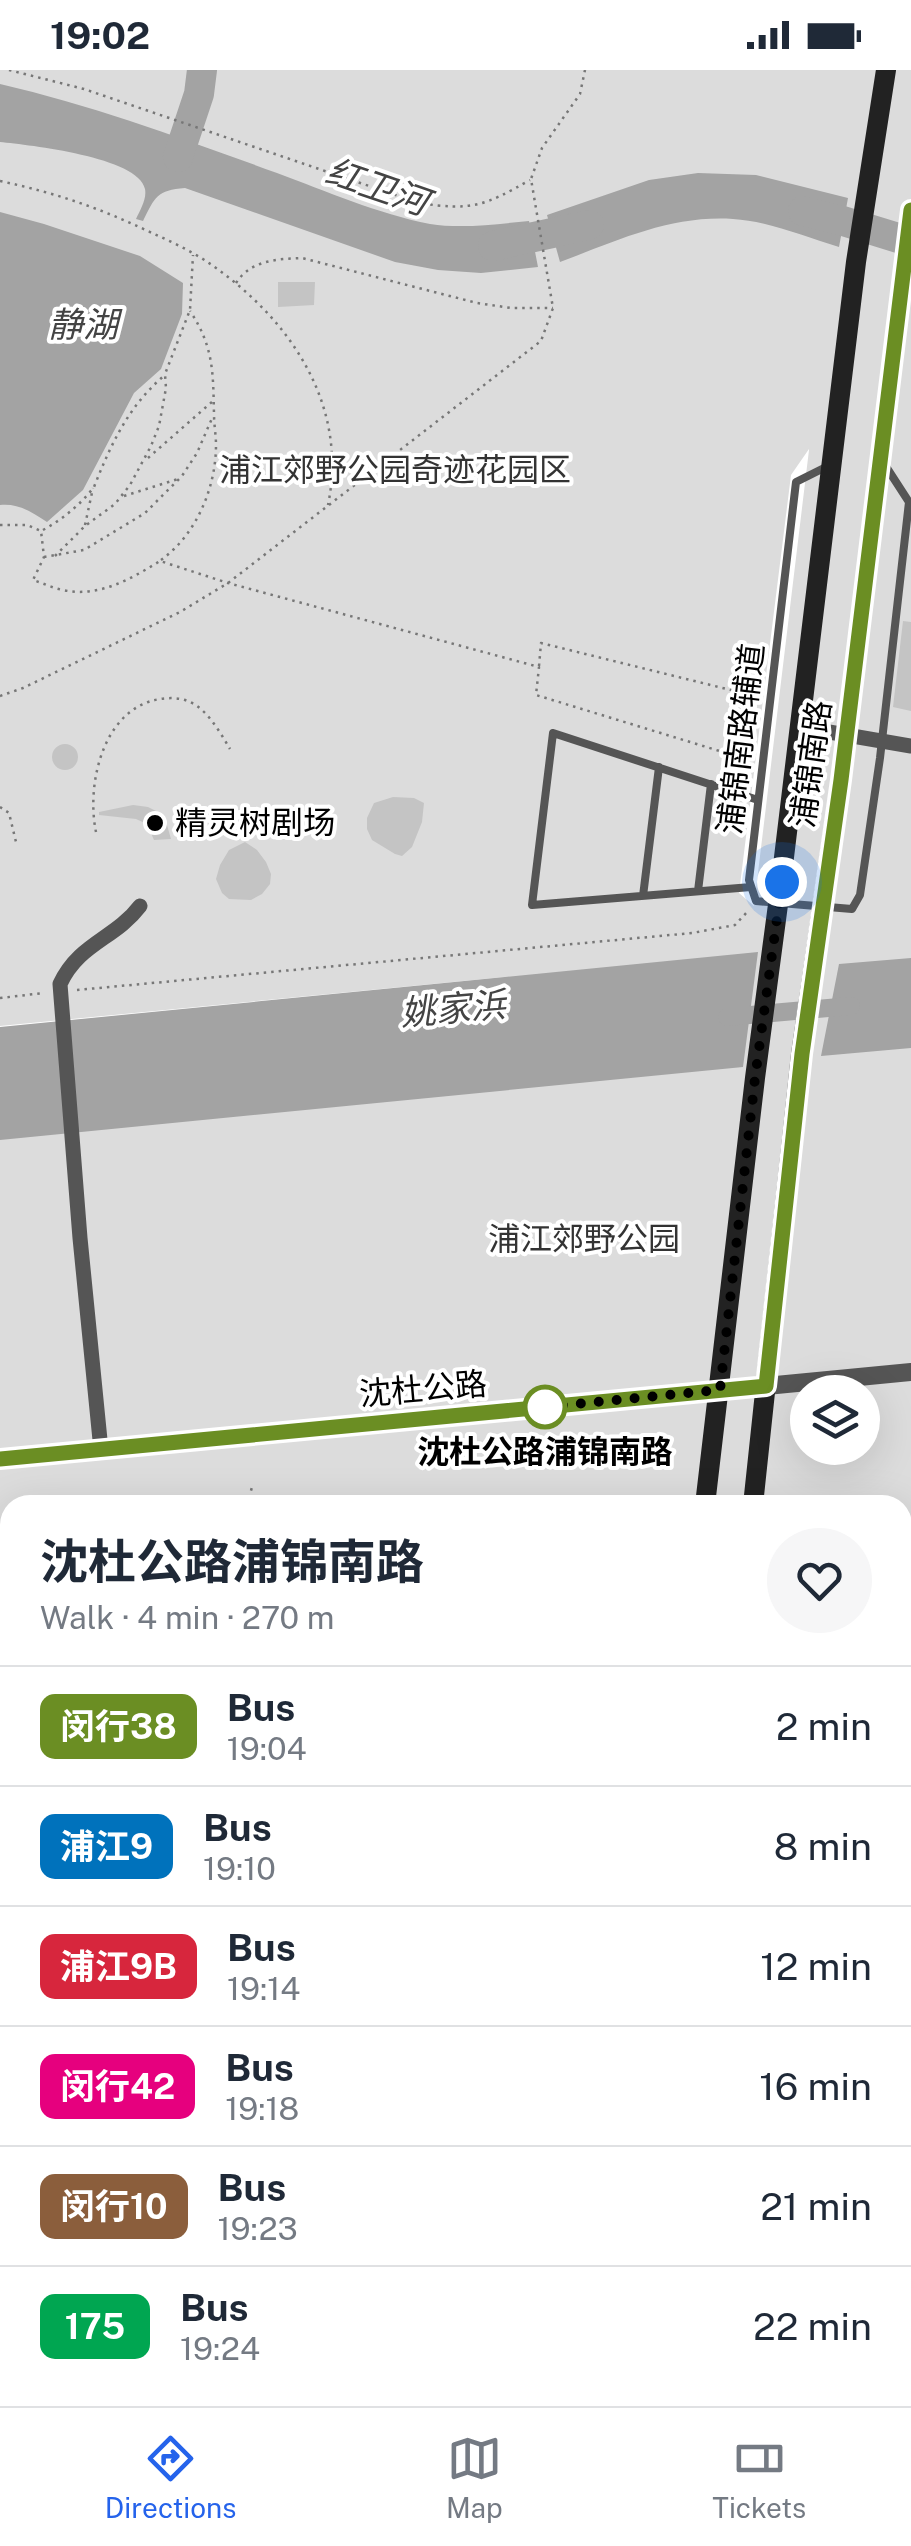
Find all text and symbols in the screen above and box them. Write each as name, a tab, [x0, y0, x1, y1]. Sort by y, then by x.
text: 19:02	[50, 13, 150, 58]
water label: 红卫河	[321, 150, 439, 225]
water label: 静湖	[48, 304, 123, 345]
park label: 浦江郊野公园奇迹花园区	[219, 451, 571, 488]
street label: 浦锦南路辅道	[710, 641, 771, 836]
street label: 浦锦南路	[783, 698, 838, 830]
place label: 精灵树剧场	[175, 804, 335, 841]
marker: 精灵树剧场	[144, 812, 166, 834]
your location	[757, 857, 807, 907]
water label: 姚家浜	[399, 983, 510, 1034]
park label: 浦江郊野公园	[488, 1220, 680, 1257]
street label: 沈杜公路	[358, 1364, 488, 1413]
map controls	[790, 1375, 880, 1465]
button: layers	[790, 1375, 880, 1465]
marker: 沈杜公路浦锦南路	[524, 1386, 566, 1428]
place label: 沈杜公路浦锦南路	[417, 1433, 673, 1470]
button: heart	[767, 1528, 872, 1633]
text: 沈杜公路浦锦南路	[40, 1533, 424, 1590]
text: Walk · 4 min · 270 m	[40, 1599, 335, 1636]
text: Bus	[227, 1685, 295, 1730]
text: 2 min	[776, 1704, 872, 1749]
text: 闵行38	[60, 1706, 177, 1747]
text: 19:04	[227, 1730, 307, 1767]
text: Bus	[203, 1805, 272, 1850]
text: 8 min	[774, 1824, 872, 1869]
text: 浦江9	[60, 1826, 153, 1867]
text: 19:10	[203, 1850, 276, 1887]
text: Bus	[227, 1925, 296, 1970]
text: 12 min	[760, 1944, 872, 1989]
text: 浦江9B	[60, 1946, 177, 1987]
text: 19:14	[227, 1970, 300, 2007]
text: Bus	[225, 2045, 294, 2090]
text: 16 min	[759, 2064, 872, 2109]
text: 闵行42	[60, 2066, 175, 2107]
text: 19:18	[225, 2090, 299, 2127]
text: Bus	[218, 2165, 286, 2210]
text: 21 min	[760, 2184, 872, 2229]
text: 闵行10	[60, 2186, 168, 2227]
text: 19:23	[218, 2210, 298, 2247]
text: Bus	[180, 2285, 249, 2330]
text: 22 min	[753, 2304, 872, 2349]
text: 175	[65, 2306, 125, 2347]
text: 19:24	[180, 2330, 260, 2367]
tab: Directions	[105, 2431, 236, 2524]
tab: Map	[446, 2431, 503, 2524]
tab: Tickets	[712, 2431, 806, 2524]

